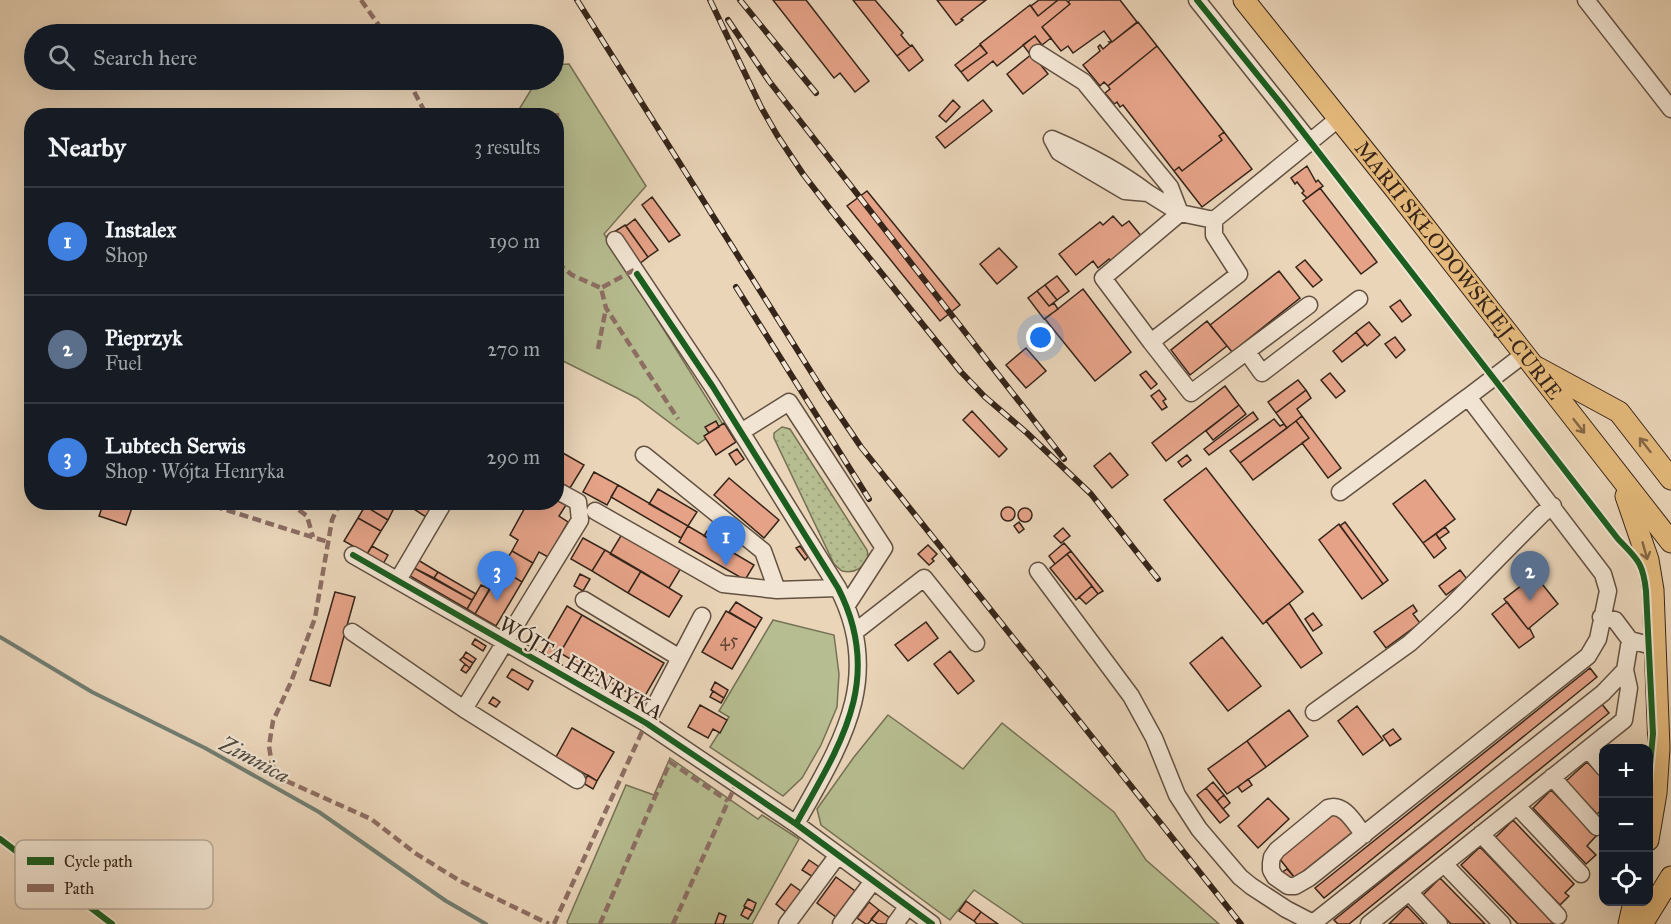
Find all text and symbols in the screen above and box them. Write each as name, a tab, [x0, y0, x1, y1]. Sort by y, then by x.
search box	[24, 24, 564, 90]
icon: search	[45, 41, 78, 74]
text: Search here	[93, 44, 197, 71]
text: Nearby	[48, 131, 126, 163]
text: 3 results	[474, 135, 540, 159]
street label: MARII SKŁODOWSKIEJ-CURIE	[1349, 136, 1568, 405]
text: Instalex	[105, 216, 176, 243]
text: 1	[64, 229, 71, 253]
text: 190 m	[489, 229, 540, 253]
text: Shop	[105, 243, 148, 267]
your location	[1026, 323, 1055, 352]
text: Pieprzyk	[105, 324, 182, 351]
text: 2	[63, 337, 72, 361]
text: 270 m	[487, 337, 540, 361]
text: Fuel	[105, 351, 142, 375]
one-way arrow	[1573, 417, 1586, 433]
text: Lubtech Serwis	[105, 432, 246, 459]
one-way arrow	[1638, 438, 1651, 454]
text: 3	[64, 445, 72, 469]
text: 290 m	[487, 445, 540, 469]
text: Shop · Wójta Henryka	[105, 459, 285, 483]
pin: 1	[706, 516, 746, 566]
one-way arrow	[1640, 541, 1651, 560]
pin: 3	[478, 552, 516, 601]
pin: 2	[1510, 552, 1550, 601]
street label: WÓJTA HENRYKA	[495, 610, 668, 725]
house number: 45	[720, 629, 739, 651]
water label: Zimnica	[214, 729, 294, 789]
map controls	[1599, 744, 1653, 906]
button: +	[1599, 744, 1653, 798]
button: −	[1599, 798, 1653, 852]
legend	[15, 840, 213, 909]
text: Cycle path	[64, 852, 133, 871]
button: locate	[1599, 852, 1653, 906]
text: Path	[64, 879, 94, 898]

